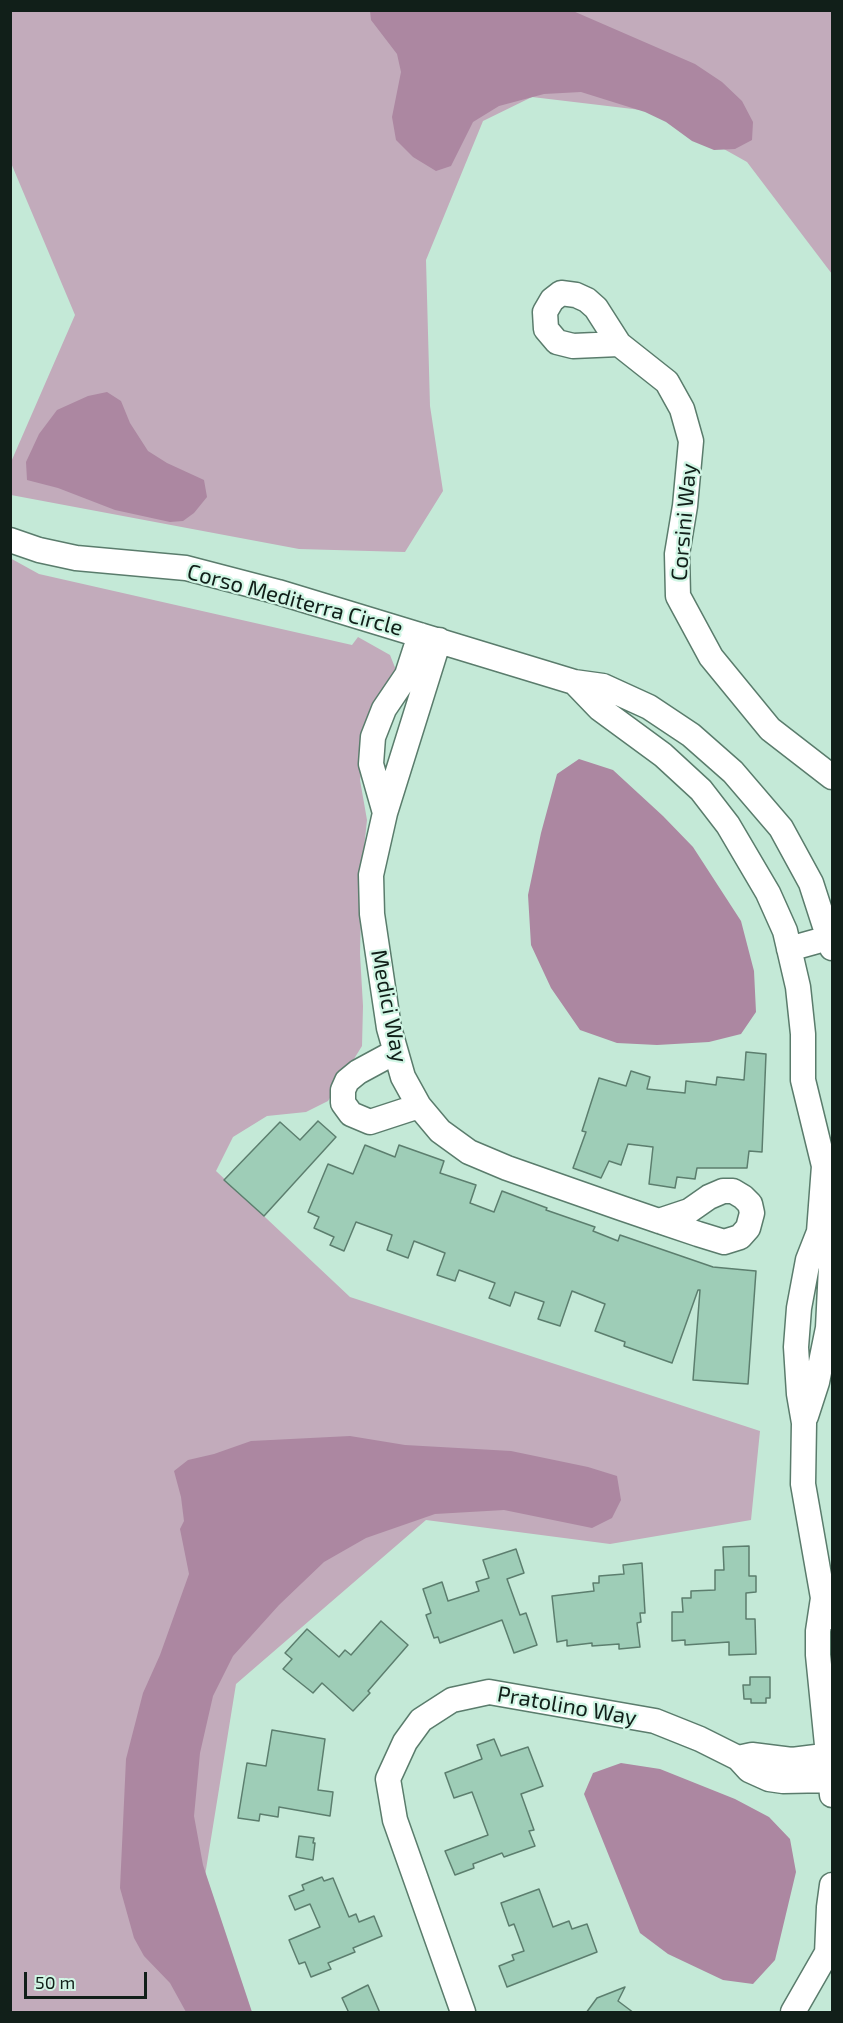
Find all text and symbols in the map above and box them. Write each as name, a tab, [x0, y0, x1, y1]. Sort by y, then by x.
street label: Corsini Way	[666, 462, 702, 582]
street label: Corso Mediterra Circle	[184, 559, 406, 641]
street label: Medici Way	[365, 947, 413, 1065]
street label: Pratolino Way	[495, 1681, 639, 1731]
scale bar	[27, 1960, 150, 1998]
text: 50 m	[35, 1971, 75, 1993]

